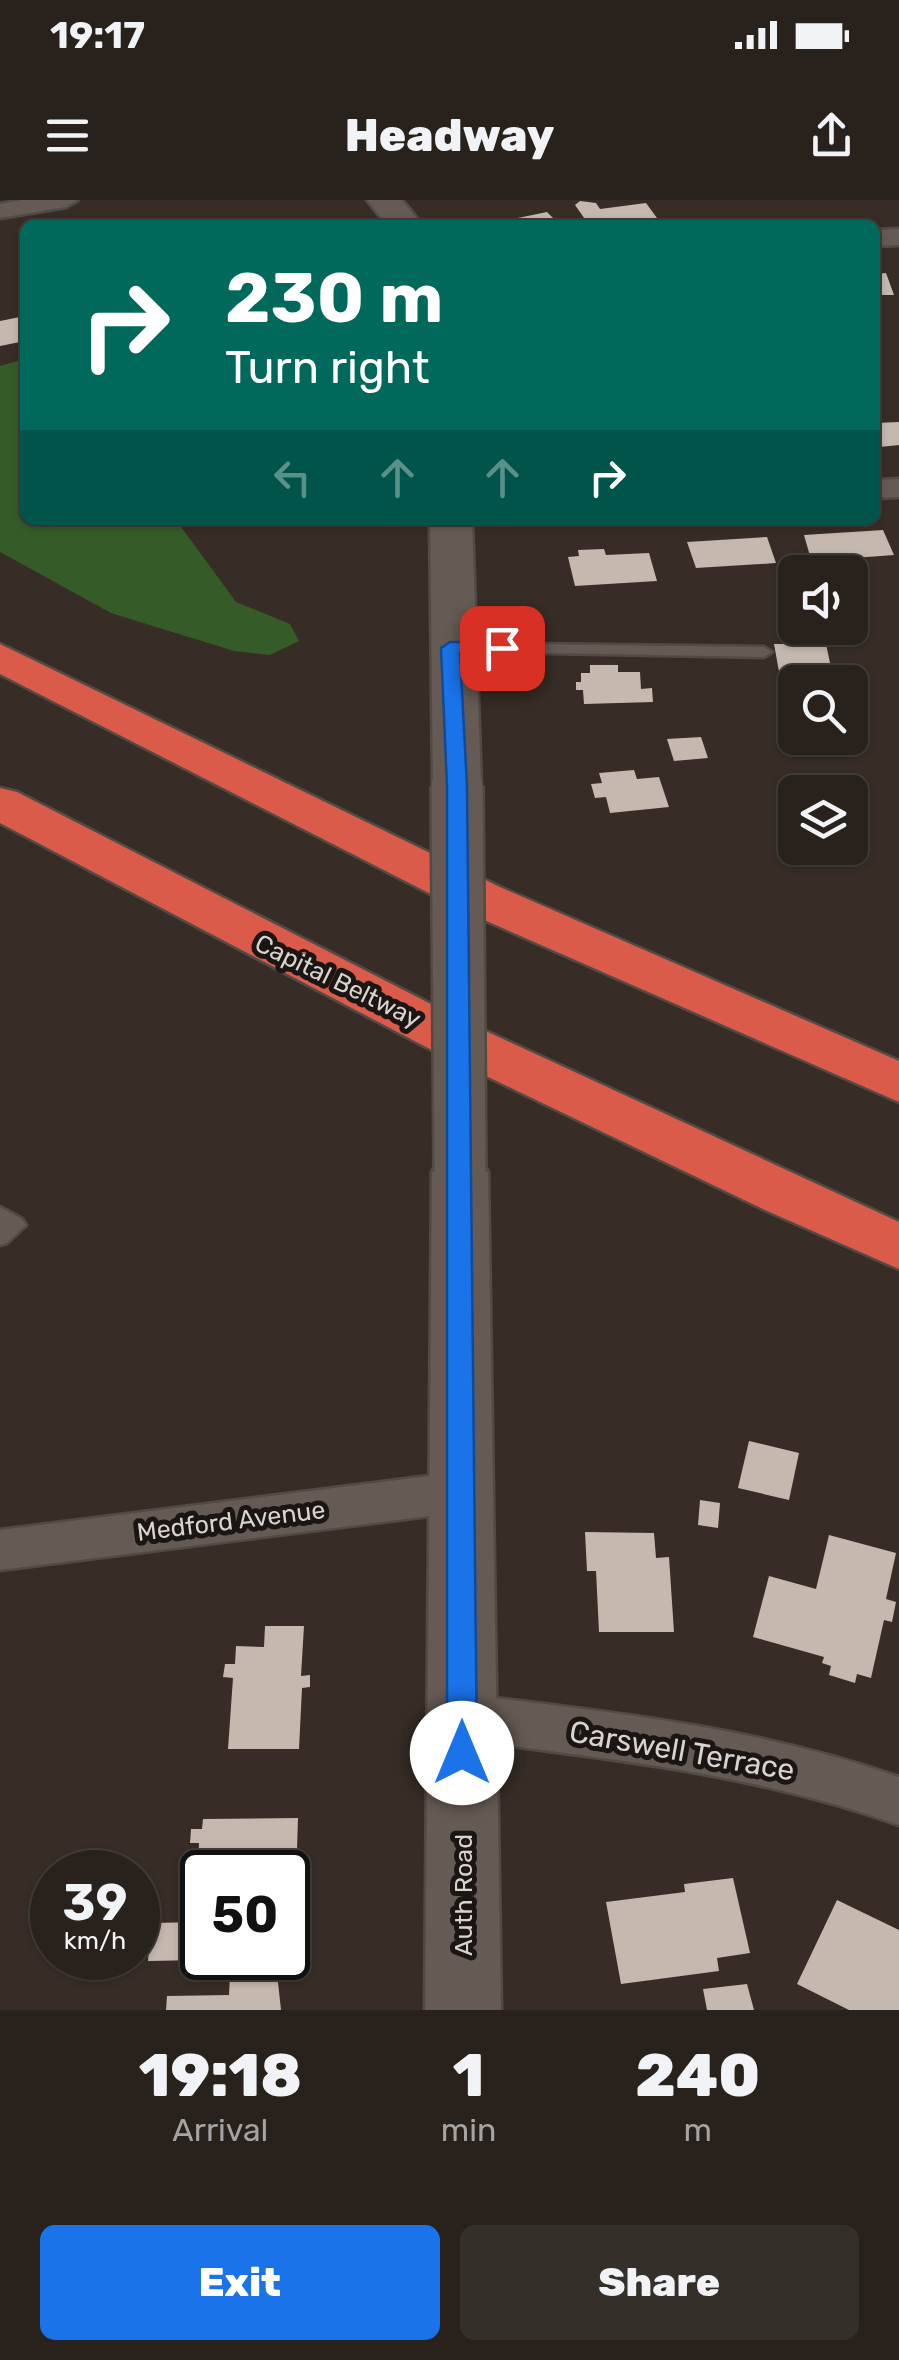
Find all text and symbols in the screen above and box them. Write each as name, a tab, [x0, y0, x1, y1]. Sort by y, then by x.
text: 19:17	[50, 12, 145, 58]
icon: menu	[40, 108, 95, 163]
icon: share	[804, 108, 859, 163]
text: Headway	[345, 109, 554, 162]
text: 230 m	[225, 257, 443, 340]
icon: right	[60, 260, 190, 390]
text: Turn right	[225, 341, 429, 394]
icon: left	[265, 450, 320, 505]
icon: ahead	[370, 450, 425, 505]
icon: ahead	[475, 450, 530, 505]
icon: right	[580, 450, 635, 505]
map controls	[778, 555, 868, 865]
button: sound	[778, 555, 868, 645]
pin	[460, 606, 545, 691]
icon: arrive	[475, 621, 530, 676]
button: search	[778, 665, 868, 755]
button: layers	[778, 775, 868, 865]
street label: Capital Beltway	[250, 928, 426, 1034]
street label: Medford Avenue	[135, 1495, 327, 1547]
position arrow	[410, 1701, 514, 1805]
street label: Carswell Terrace	[566, 1713, 798, 1789]
street label: Auth Road	[449, 1834, 478, 1956]
speed limit sign: 50	[180, 1850, 310, 1980]
text: 39	[63, 1873, 128, 1933]
text: km/h	[64, 1926, 126, 1955]
text: 19:18	[139, 2040, 302, 2111]
text: 1	[453, 2040, 484, 2111]
text: 240	[635, 2040, 760, 2111]
text: Arrival	[172, 2111, 268, 2149]
text: min	[441, 2111, 496, 2149]
text: m	[683, 2111, 712, 2149]
button: Exit	[40, 2225, 440, 2340]
button: Share	[460, 2225, 859, 2340]

